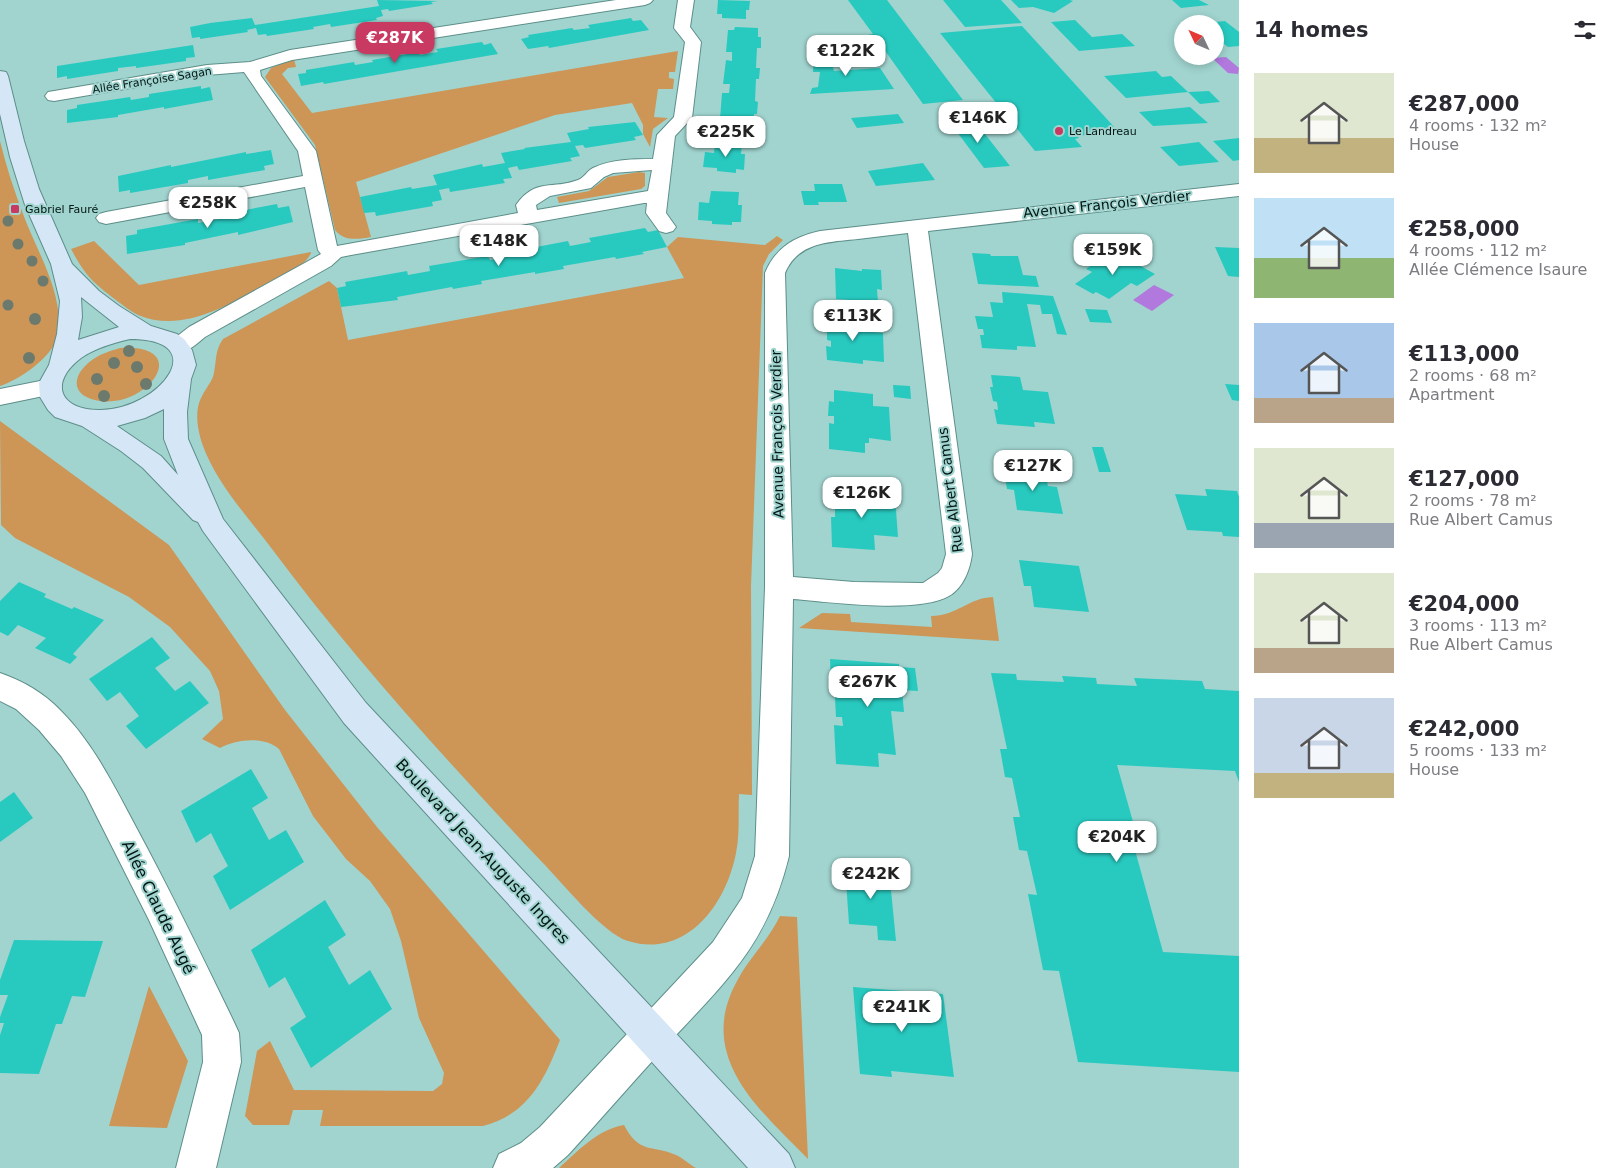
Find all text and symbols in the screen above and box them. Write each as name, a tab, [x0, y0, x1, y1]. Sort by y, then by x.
north arrow	[1174, 15, 1224, 65]
map controls	[1174, 15, 1224, 65]
icon: filters	[1571, 16, 1599, 44]
text: 14 homes	[1254, 18, 1369, 42]
pin: €287K	[360, 22, 430, 64]
text: €287K	[367, 28, 423, 47]
pin: €122K	[811, 34, 881, 77]
text: €122K	[818, 41, 874, 60]
street label: Allée Françoise Sagan	[91, 65, 213, 96]
text: €287,000	[1409, 92, 1519, 116]
icon: home	[1294, 93, 1354, 153]
pin: €146K	[943, 102, 1013, 144]
text: €146K	[950, 108, 1006, 127]
pin: €225K	[691, 116, 761, 158]
text: 4 rooms · 132 m²	[1409, 116, 1547, 135]
text: €225K	[698, 122, 754, 141]
marker: Le Landreau	[1053, 125, 1065, 137]
place label: Le Landreau	[1069, 125, 1137, 138]
text: House	[1409, 135, 1459, 154]
pin: €258K	[173, 186, 243, 229]
street label: Avenue François Verdier	[1022, 187, 1192, 221]
text: €258K	[180, 193, 236, 212]
marker: Gabriel Fauré	[9, 203, 21, 215]
place label: Gabriel Fauré	[25, 203, 98, 216]
text: €258,000	[1409, 217, 1519, 241]
icon: home	[1294, 218, 1354, 278]
pin: €148K	[464, 224, 534, 267]
text: €148K	[471, 231, 527, 250]
pin: €159K	[1078, 234, 1148, 276]
text: €159K	[1085, 240, 1141, 259]
text: 4 rooms · 112 m²	[1409, 241, 1547, 260]
text: Allée Clémence Isaure	[1409, 260, 1587, 279]
pin: €113K	[818, 300, 888, 342]
text: €113K	[825, 306, 881, 325]
text: €113,000	[1409, 342, 1519, 366]
icon: home	[1294, 343, 1354, 403]
street label: Avenue François Verdier	[768, 349, 786, 518]
text: 2 rooms · 68 m²	[1409, 366, 1537, 385]
text: Apartment	[1409, 385, 1495, 404]
street label: Rue Albert Camus	[934, 427, 966, 553]
pin: €127K	[998, 450, 1068, 492]
text: €127K	[1005, 456, 1061, 475]
text: €127,000	[1409, 467, 1519, 491]
icon: home	[1294, 468, 1354, 528]
pin: €126K	[827, 476, 897, 519]
text: €126K	[834, 483, 890, 502]
text: 2 rooms · 78 m²	[1409, 491, 1537, 510]
text: Rue Albert Camus	[1409, 510, 1553, 529]
text: €204,000	[1409, 592, 1519, 616]
icon: home	[1294, 593, 1354, 653]
text: 3 rooms · 113 m²	[1409, 616, 1547, 635]
text: Rue Albert Camus	[1409, 635, 1553, 654]
pin: €267K	[833, 666, 903, 708]
text: €267K	[840, 672, 896, 691]
text: €242,000	[1409, 717, 1519, 741]
icon: home	[1294, 718, 1354, 778]
text: 5 rooms · 133 m²	[1409, 741, 1547, 760]
street label: Boulevard Jean-Auguste Ingres	[392, 755, 574, 948]
text: House	[1409, 760, 1459, 779]
pin: €204K	[1082, 820, 1152, 863]
text: €204K	[1089, 827, 1145, 846]
street label: Allée Claude Augé	[118, 837, 199, 977]
pin: €242K	[836, 858, 906, 900]
text: €242K	[843, 864, 899, 883]
pin: €241K	[867, 990, 937, 1033]
text: €241K	[874, 997, 930, 1016]

